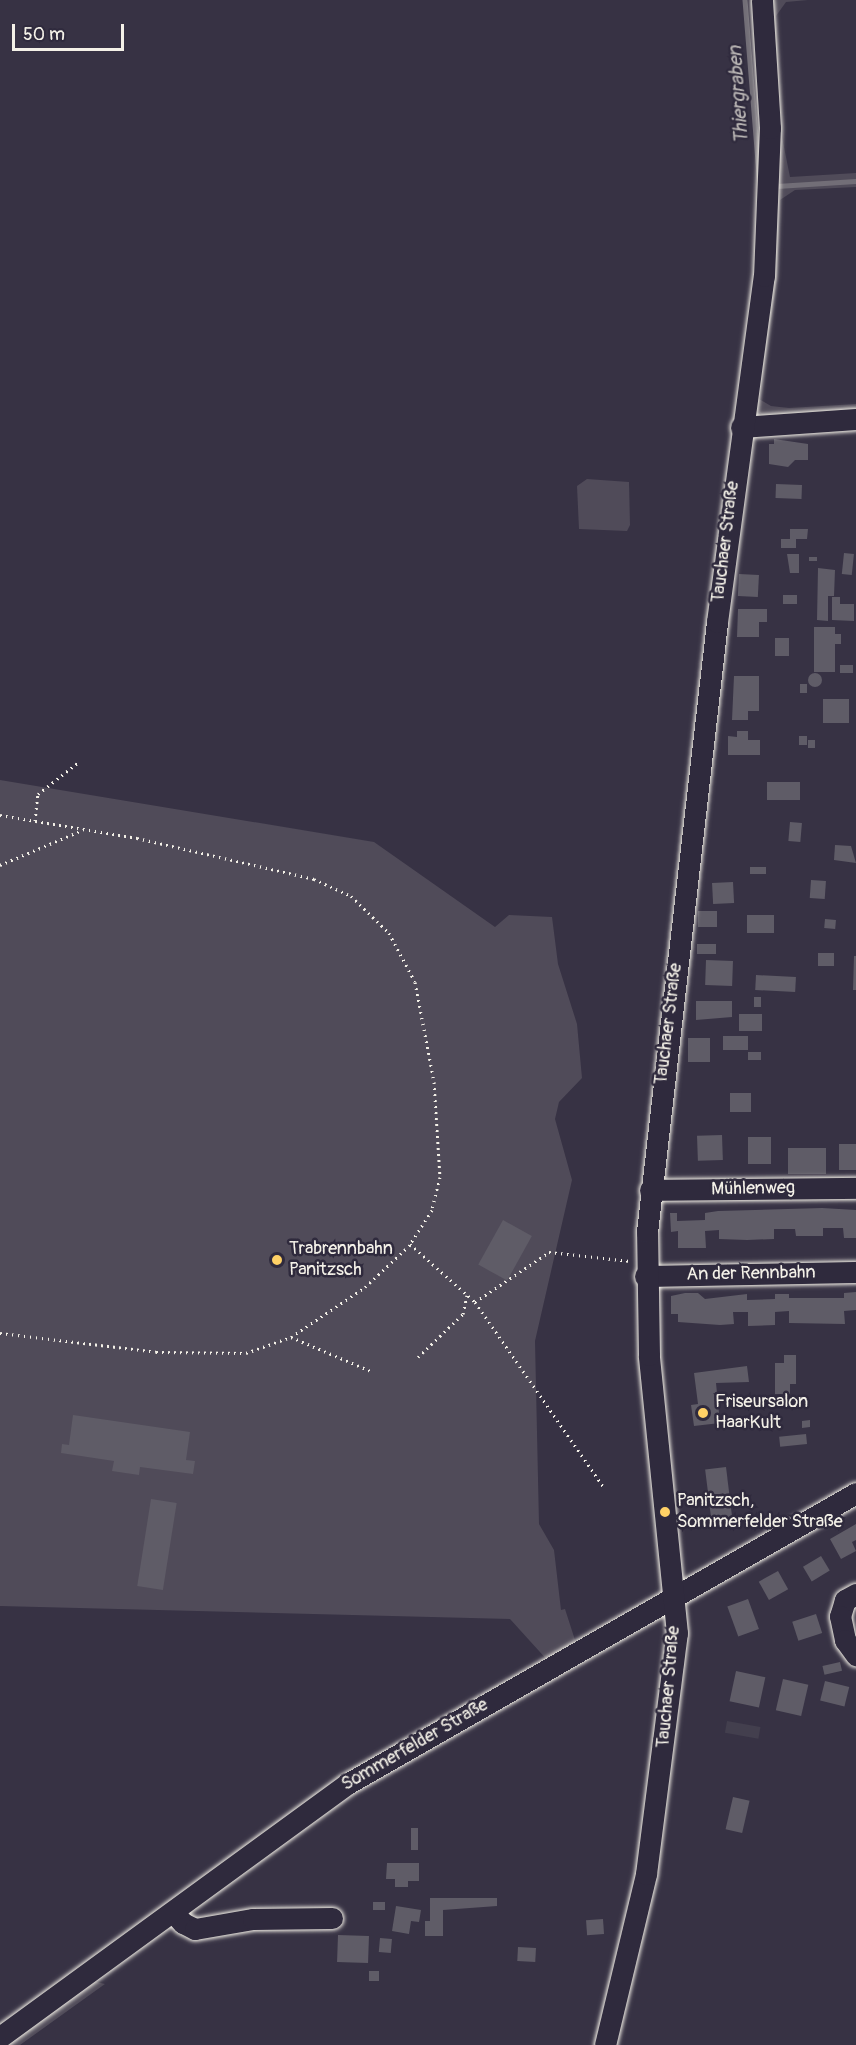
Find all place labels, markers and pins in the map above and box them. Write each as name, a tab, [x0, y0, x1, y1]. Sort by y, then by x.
place label: Trabrennbahn Panitzsch	[289, 1239, 393, 1282]
marker: Trabrennbahn Panitzsch	[270, 1253, 284, 1267]
place label: Friseursalon HaarKult	[715, 1392, 808, 1434]
marker: Friseursalon HaarKult	[696, 1406, 710, 1420]
place label: Panitzsch, Sommerfelder Straße	[677, 1491, 843, 1534]
marker: Panitzsch, Sommerfelder Straße	[658, 1505, 672, 1519]

